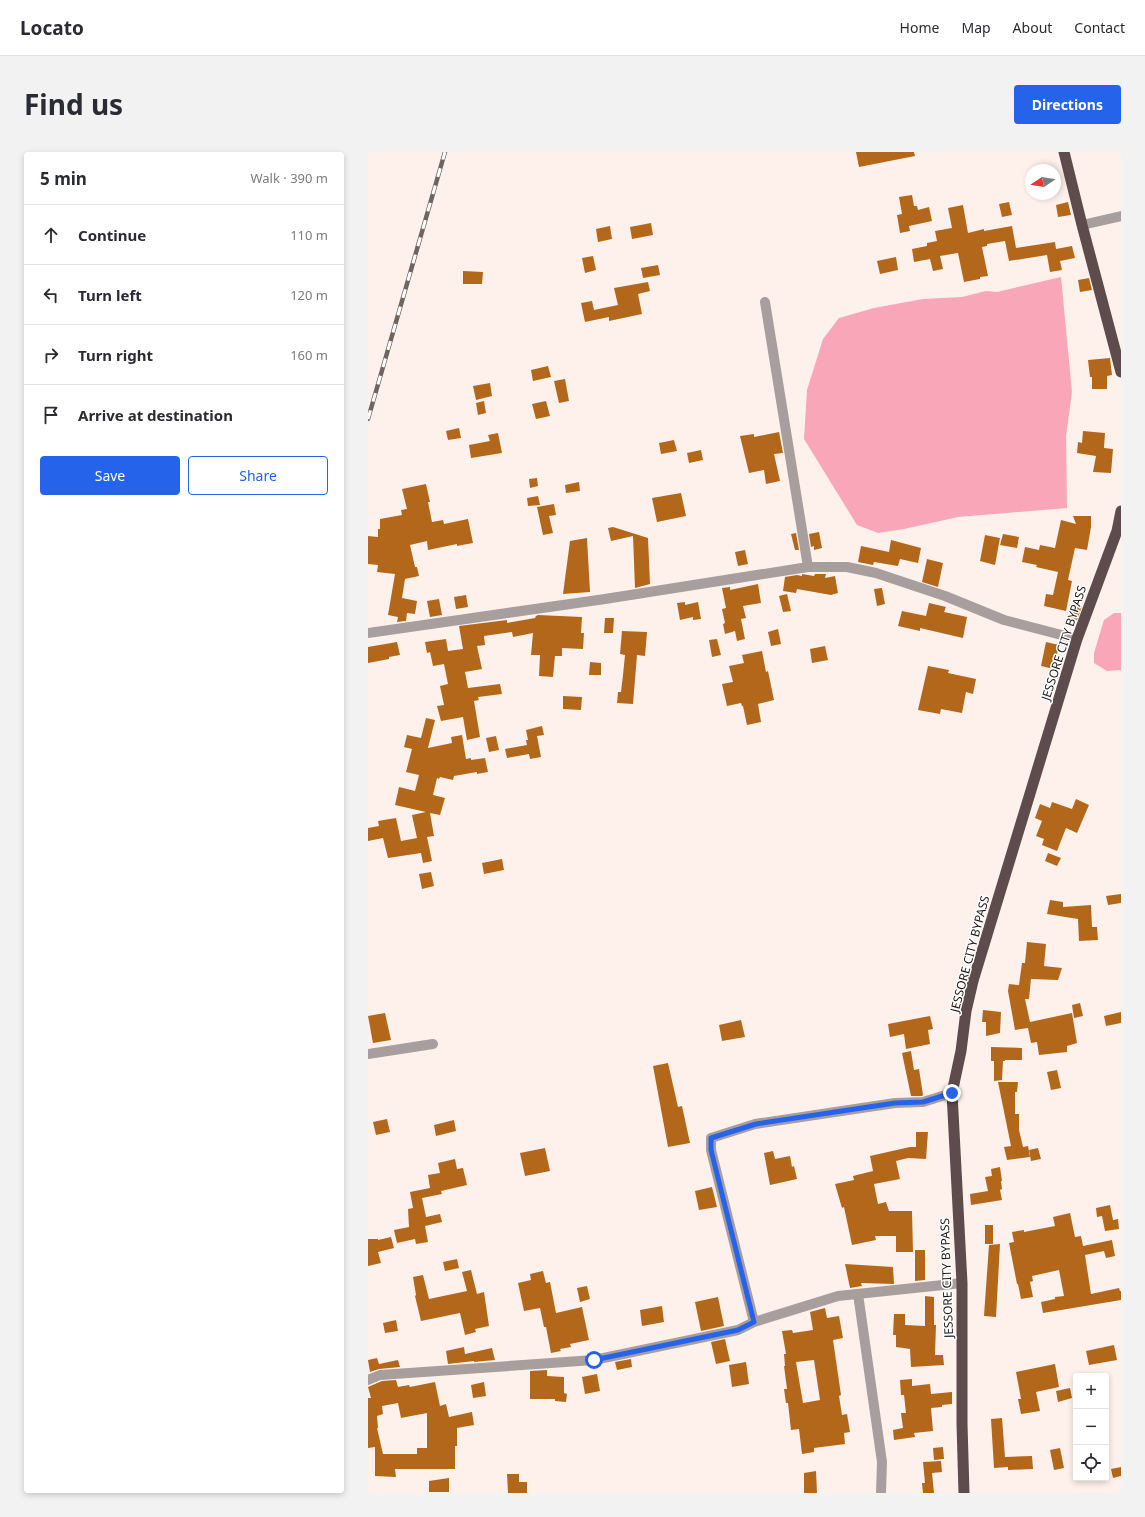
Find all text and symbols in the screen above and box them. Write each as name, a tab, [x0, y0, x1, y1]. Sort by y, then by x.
text: Locato	[20, 15, 84, 41]
text: Home	[900, 18, 939, 37]
text: Map	[961, 18, 991, 37]
text: About	[1013, 18, 1052, 37]
text: Contact	[1074, 18, 1125, 37]
text: Find us	[24, 85, 123, 123]
button: Directions	[1014, 85, 1121, 124]
north arrow	[1025, 164, 1061, 200]
text: 5 min	[40, 167, 87, 190]
text: Walk · 390 m	[250, 169, 328, 187]
icon: ahead	[40, 224, 62, 246]
text: Continue	[78, 225, 146, 245]
text: 110 m	[290, 226, 328, 244]
icon: left	[40, 284, 62, 306]
text: Turn left	[78, 285, 142, 305]
text: 120 m	[290, 286, 328, 304]
icon: right	[40, 344, 62, 366]
text: Turn right	[78, 345, 153, 365]
text: 160 m	[290, 346, 328, 364]
icon: arrive	[40, 404, 62, 426]
text: Arrive at destination	[78, 405, 233, 425]
button: Save	[40, 456, 180, 495]
button: Share	[188, 456, 328, 495]
street label: JESSORE CITY BYPASS	[1037, 583, 1090, 704]
street label: JESSORE CITY BYPASS	[946, 893, 993, 1015]
route end	[943, 1084, 961, 1102]
street label: JESSORE CITY BYPASS	[936, 1217, 957, 1339]
route start	[585, 1351, 603, 1369]
map controls	[1073, 1373, 1109, 1481]
button: +	[1073, 1373, 1109, 1409]
button: −	[1073, 1409, 1109, 1445]
button: locate	[1073, 1445, 1109, 1481]

